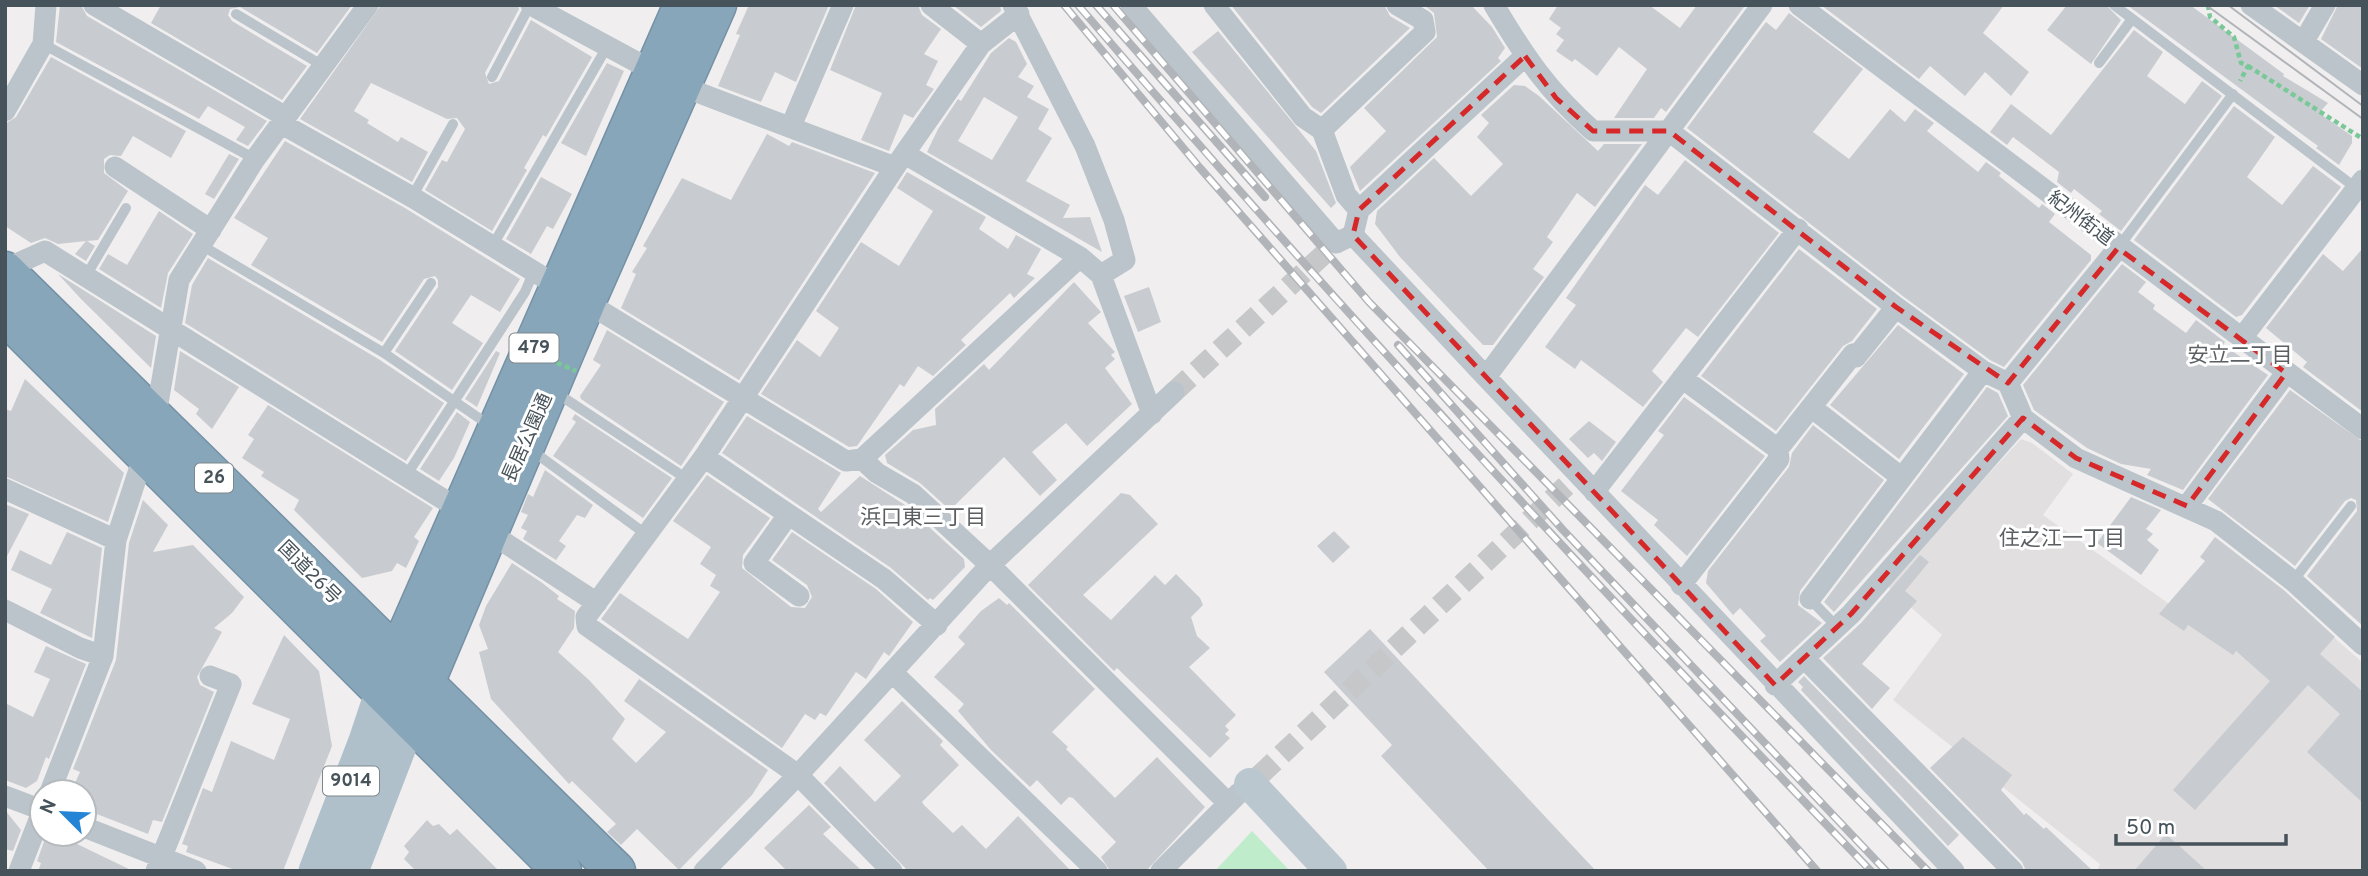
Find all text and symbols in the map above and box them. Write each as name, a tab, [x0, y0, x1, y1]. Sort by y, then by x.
street label: 紀州街道	[2042, 187, 2118, 251]
road number: 479	[510, 334, 558, 362]
district label: 安立二丁目	[2188, 343, 2293, 370]
street label: 長居公園通	[498, 390, 558, 486]
road number: 26	[195, 464, 233, 492]
district label: 浜口東三丁目	[860, 505, 986, 532]
district label: 住之江一丁目	[1999, 526, 2125, 553]
street label: 国道26号	[272, 536, 346, 610]
road number: 9014	[323, 766, 379, 796]
north arrow	[28, 778, 98, 848]
text: N	[36, 796, 63, 818]
scale bar	[2116, 802, 2286, 846]
text: 50 m	[2126, 815, 2175, 842]

